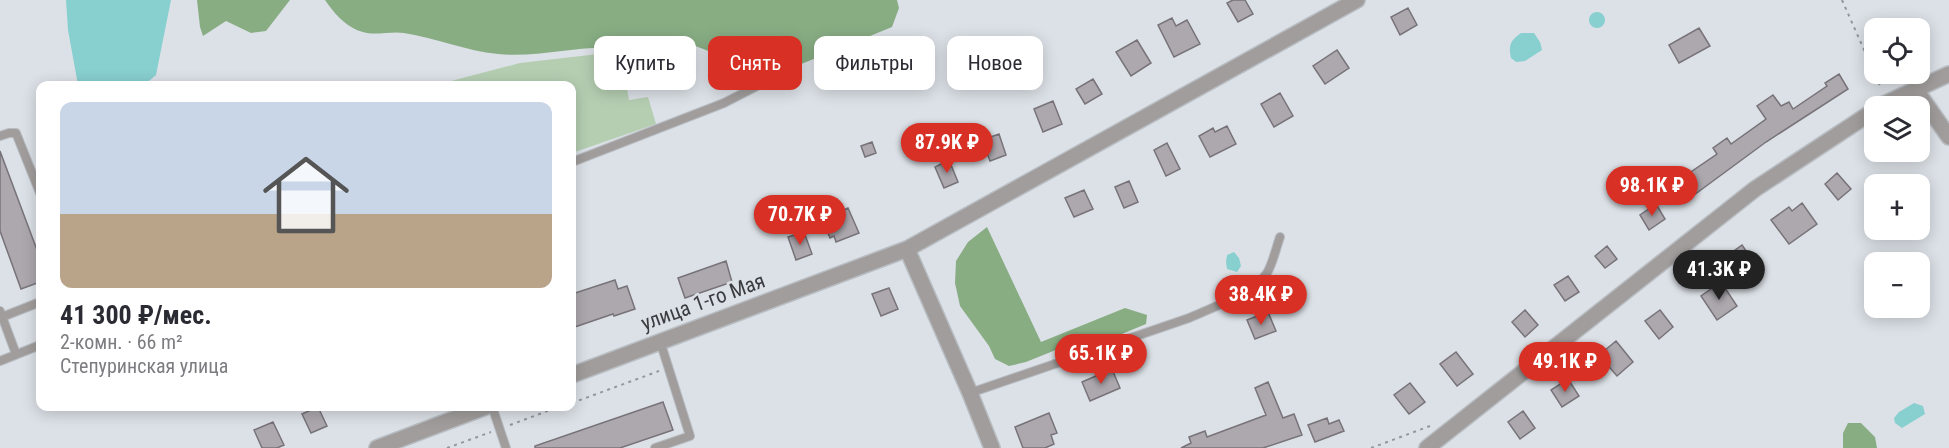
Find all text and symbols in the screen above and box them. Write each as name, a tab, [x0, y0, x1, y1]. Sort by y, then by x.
map controls	[1864, 18, 1930, 318]
button: locate	[1864, 18, 1930, 84]
chip: Купить	[594, 36, 696, 90]
chip: Снять	[708, 36, 802, 90]
chip: Фильтры	[814, 36, 935, 90]
chip: Новое	[947, 36, 1043, 90]
button: layers	[1864, 96, 1930, 162]
pin: 87.9K ₽	[892, 123, 1002, 174]
text: 87.9K ₽	[915, 130, 979, 154]
icon: home	[252, 141, 360, 249]
pin: 98.1K ₽	[1597, 166, 1707, 217]
text: 98.1K ₽	[1620, 173, 1684, 197]
button: +	[1864, 174, 1930, 240]
pin: 70.7K ₽	[745, 195, 855, 246]
text: 70.7K ₽	[768, 202, 832, 226]
pin: 41.3K ₽	[1664, 250, 1774, 301]
button: −	[1864, 252, 1930, 318]
text: 41.3K ₽	[1687, 257, 1751, 281]
street label: улица 1-го Мая	[638, 268, 768, 336]
pin: 38.4K ₽	[1206, 275, 1316, 326]
text: 38.4K ₽	[1229, 282, 1293, 306]
text: 41 300 ₽/мес.	[60, 300, 212, 330]
text: 2-комн. · 66 m²	[60, 330, 183, 354]
pin: 65.1K ₽	[1046, 334, 1156, 385]
text: 65.1K ₽	[1069, 341, 1133, 365]
pin: 49.1K ₽	[1510, 342, 1620, 393]
text: 49.1K ₽	[1533, 349, 1597, 373]
text: Степуринская улица	[60, 354, 228, 378]

